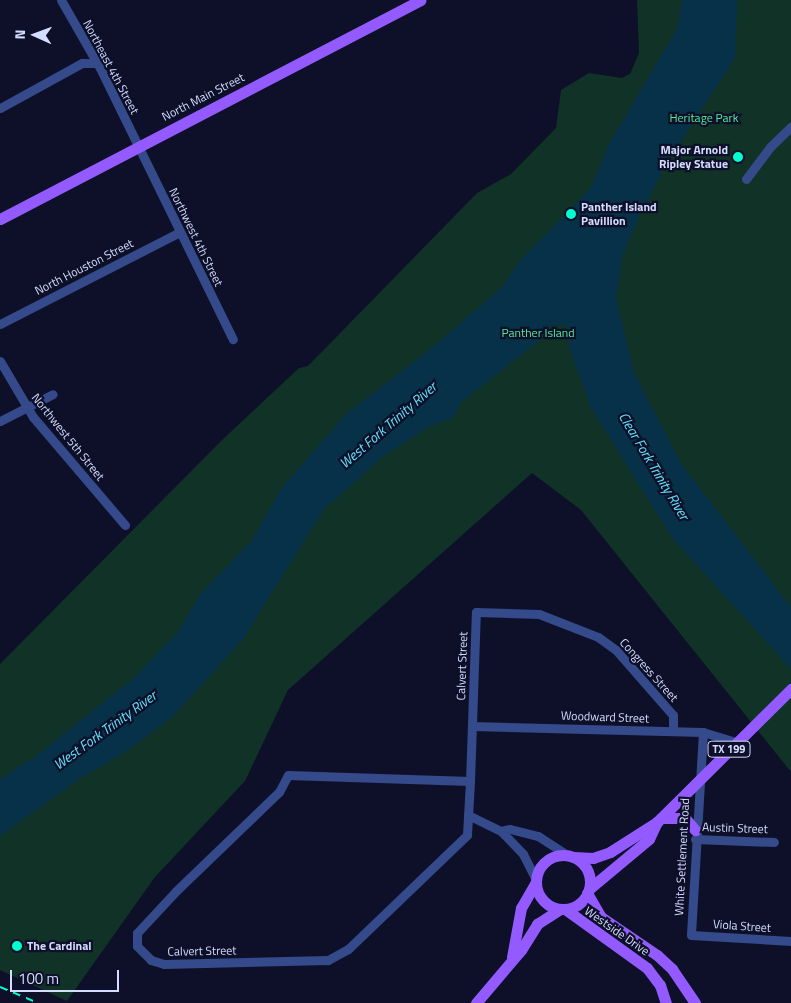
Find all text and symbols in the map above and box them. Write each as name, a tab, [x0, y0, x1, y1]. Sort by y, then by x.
north arrow	[10, 10, 60, 60]
street label: Northeast 4th Street	[80, 17, 142, 117]
text: N	[9, 29, 30, 40]
street label: North Main Street	[159, 70, 247, 124]
park label: Heritage Park	[670, 111, 738, 125]
place label: Major Arnold Ripley Statue	[659, 143, 728, 171]
marker: Major Arnold Ripley Statue	[732, 151, 744, 163]
street label: Northwest 4th Street	[166, 185, 226, 289]
place label: Panther Island Pavillion	[581, 200, 657, 228]
marker: Panther Island Pavillion	[565, 208, 577, 220]
street label: North Houston Street	[32, 236, 136, 298]
park label: Panther Island	[501, 326, 575, 340]
water label: West Fork Trinity River	[336, 378, 440, 472]
street label: Northwest 5th Street	[29, 391, 107, 483]
water label: Clear Fork Trinity River	[615, 409, 693, 523]
street label: Calvert Street	[454, 631, 470, 701]
street label: Congress Street	[617, 635, 681, 705]
water label: West Fork Trinity River	[50, 687, 160, 773]
street label: Woodward Street	[561, 708, 649, 726]
road number: TX 199	[706, 741, 752, 758]
street label: White Settlement Road	[672, 798, 692, 916]
street label: Austin Street	[702, 820, 768, 836]
street label: Westside Drive	[582, 903, 652, 959]
street label: Viola Street	[712, 917, 772, 935]
place label: The Cardinal	[27, 939, 92, 953]
marker: The Cardinal	[11, 940, 23, 952]
street label: Calvert Street	[167, 943, 237, 959]
scale bar	[12, 960, 121, 992]
text: 100 m	[18, 967, 59, 990]

